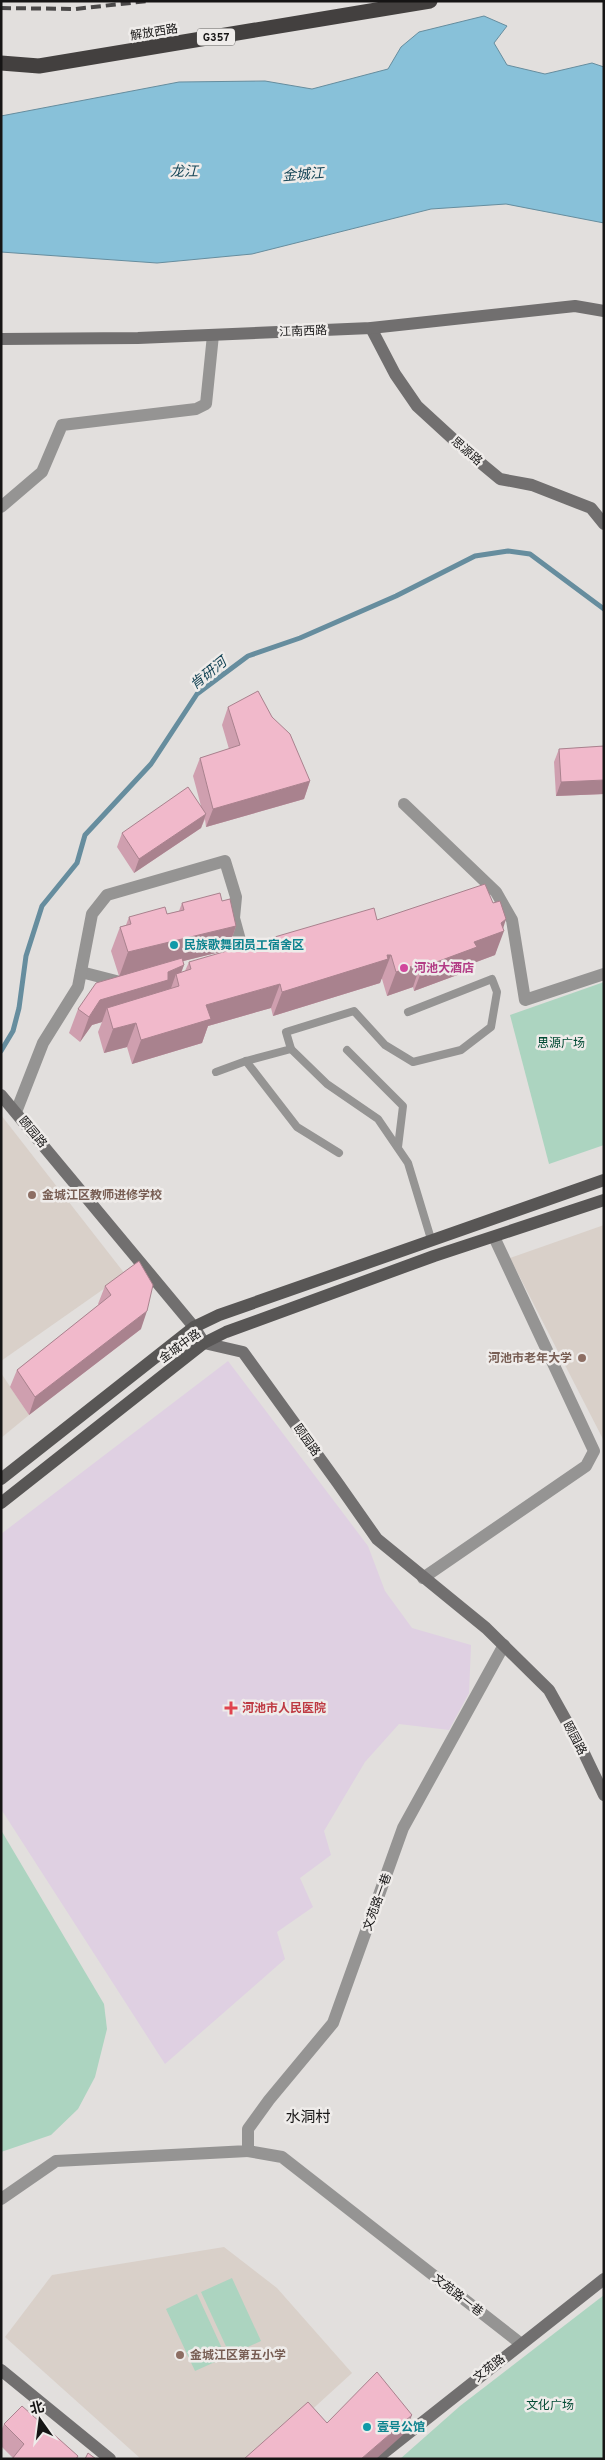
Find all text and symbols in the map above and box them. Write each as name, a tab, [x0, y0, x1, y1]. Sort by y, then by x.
street label: 解放西路	[129, 21, 179, 45]
road number: G357	[197, 28, 235, 46]
water label: 龙江	[170, 164, 200, 181]
water label: 金城江	[282, 165, 327, 185]
street label: 江南西路	[279, 323, 327, 341]
street label: 思源路	[448, 434, 485, 470]
water label: 肯研河	[187, 652, 233, 694]
place label: 民族歌舞团员工宿舍区	[184, 938, 304, 954]
marker: 民族歌舞团员工宿舍区	[168, 939, 180, 951]
place label: 河池大酒店	[414, 961, 474, 977]
marker: 河池大酒店	[398, 962, 410, 974]
park label: 思源广场	[537, 1036, 585, 1052]
street label: 颐园路	[15, 1114, 50, 1152]
place label: 金城江区教师进修学校	[42, 1188, 162, 1204]
marker: 金城江区教师进修学校	[26, 1189, 38, 1201]
street label: 金城中路	[156, 1326, 205, 1367]
place label: 河池市老年大学	[488, 1351, 572, 1367]
marker: 河池市老年大学	[576, 1352, 588, 1364]
street label: 颐园路	[289, 1421, 323, 1460]
marker: 河池市人民医院	[224, 1701, 238, 1715]
place label: 河池市人民医院	[242, 1701, 326, 1717]
street label: 颐园路	[559, 1719, 590, 1758]
street label: 文苑路一巷	[360, 1871, 396, 1933]
district label: 水洞村	[285, 2108, 331, 2128]
street label: 文苑路一巷	[429, 2271, 486, 2321]
place label: 金城江区第五小学	[190, 2348, 286, 2364]
marker: 金城江区第五小学	[174, 2349, 186, 2361]
street label: 文苑路	[471, 2351, 509, 2386]
north arrow	[15, 2395, 65, 2445]
park label: 文化广场	[526, 2398, 574, 2414]
text: 北	[28, 2399, 46, 2419]
place label: 壹号公馆	[377, 2420, 425, 2436]
marker: 壹号公馆	[361, 2421, 373, 2433]

